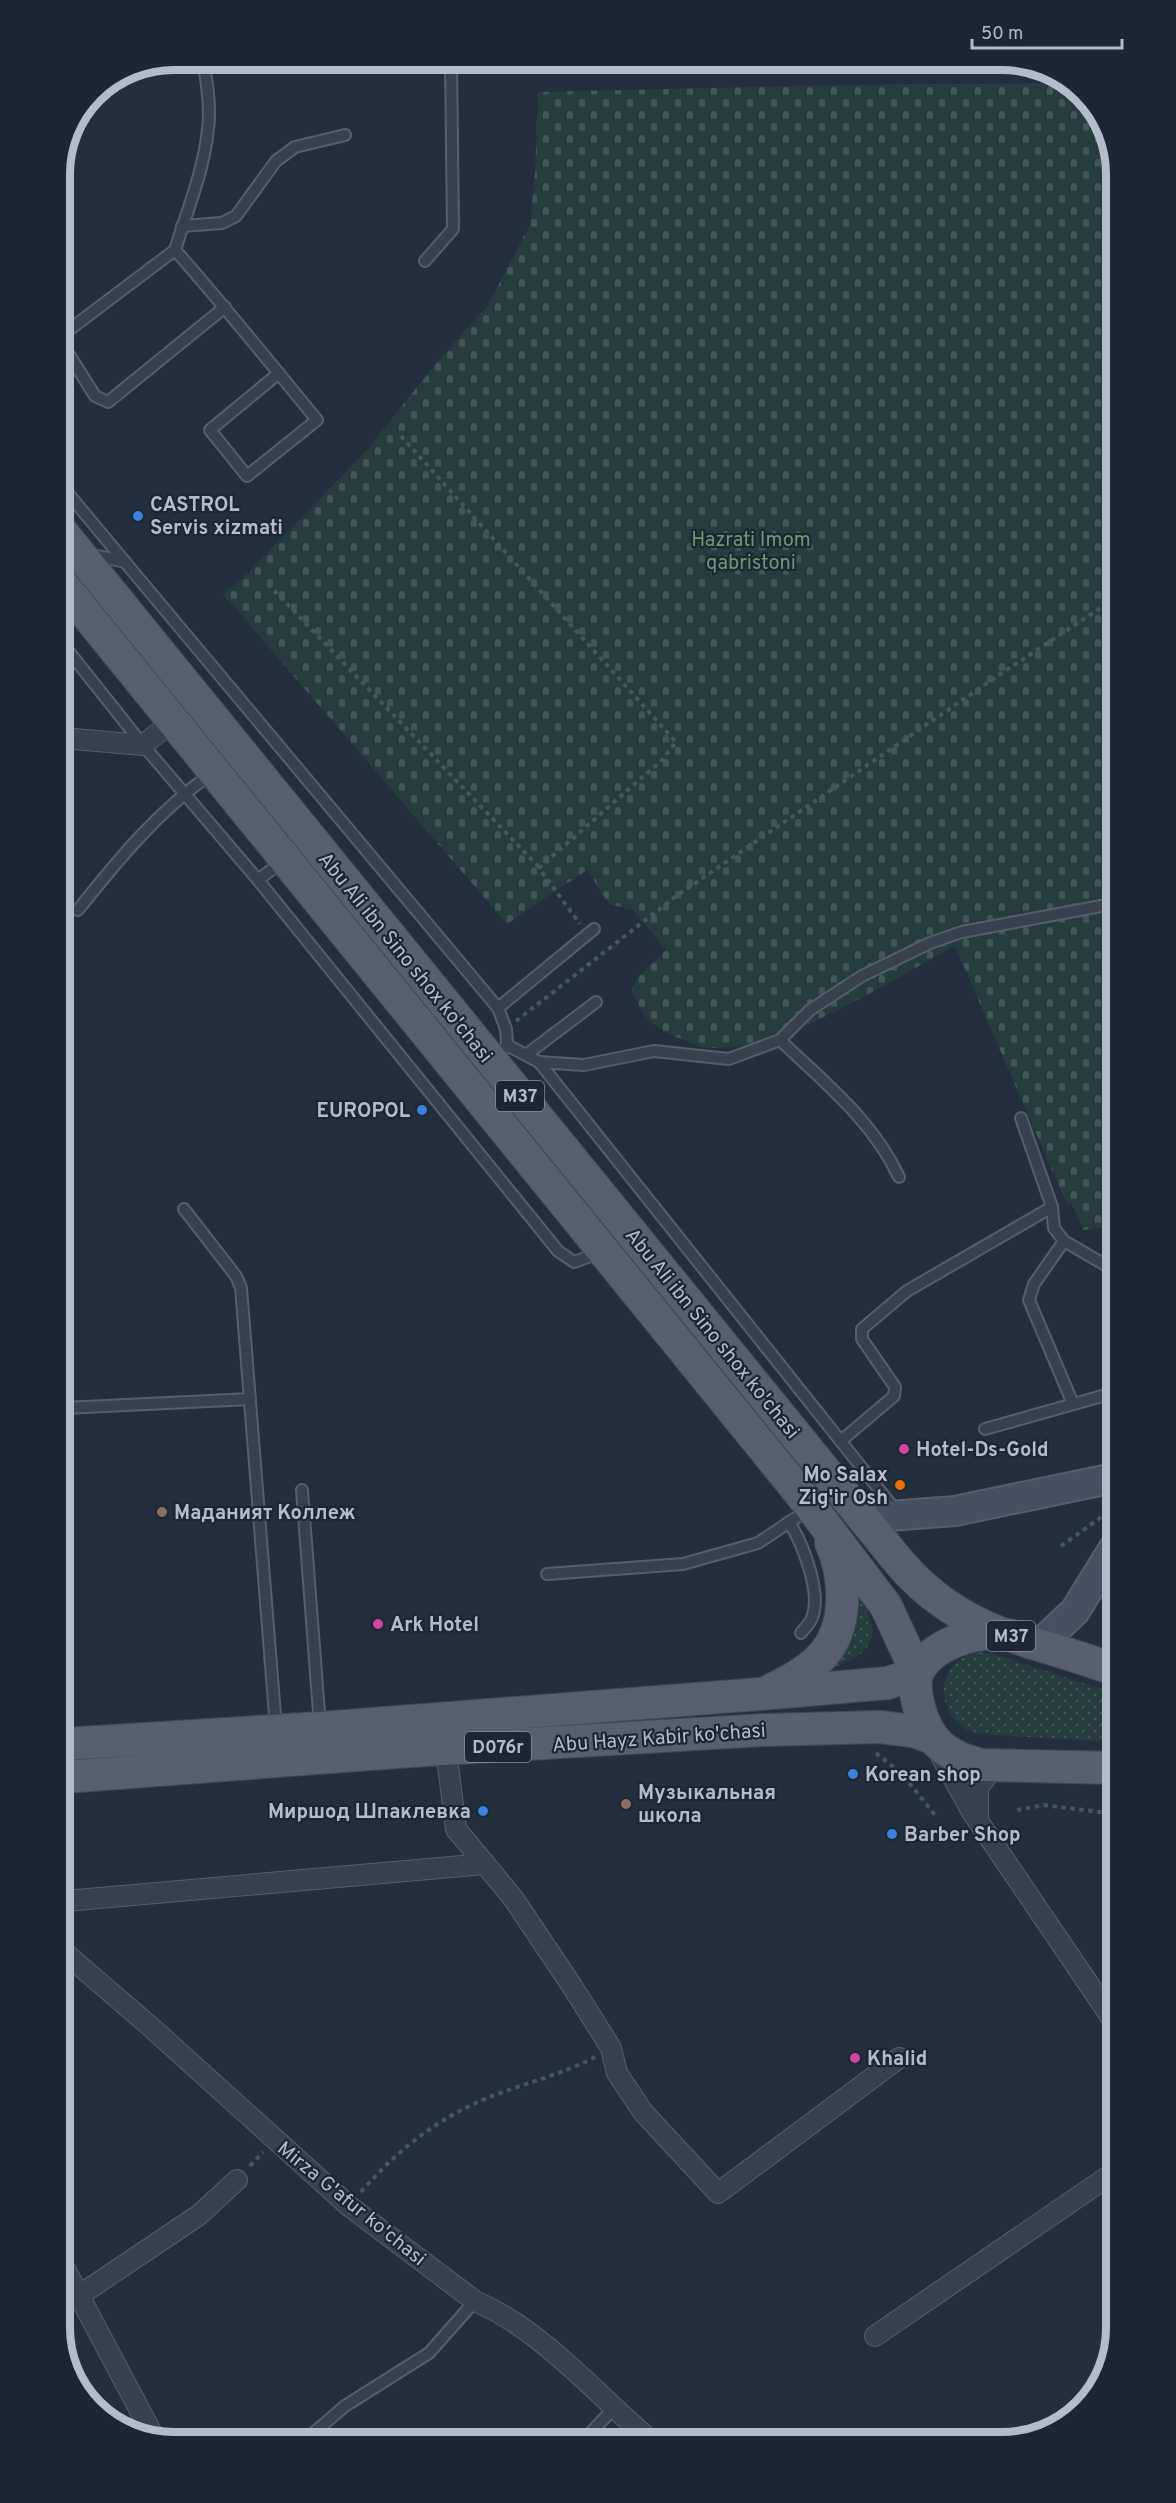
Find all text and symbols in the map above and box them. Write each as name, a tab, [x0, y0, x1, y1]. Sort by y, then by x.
scale bar	[972, 12, 1122, 50]
text: 50 m	[981, 23, 1023, 46]
place label: CASTROL Servis xizmati	[150, 493, 283, 542]
marker: CASTROL Servis xizmati	[131, 509, 145, 523]
park label: Hazrati Imom qabristoni	[691, 528, 811, 577]
street label: Abu Ali ibn Sino shox ko'chasi	[311, 848, 498, 1069]
road number: M37	[496, 1081, 544, 1111]
place label: EUROPOL	[317, 1099, 411, 1125]
marker: EUROPOL	[415, 1103, 429, 1117]
street label: Abu Ali ibn Sino shox ko'chasi	[618, 1224, 805, 1445]
place label: Hotel-Ds-Gold	[916, 1438, 1049, 1464]
marker: Hotel-Ds-Gold	[897, 1442, 911, 1456]
place label: Mo Salax Zig'ir Osh	[799, 1463, 888, 1512]
marker: Mo Salax Zig'ir Osh	[893, 1478, 907, 1492]
place label: Маданият Коллеж	[174, 1501, 356, 1527]
marker: Маданият Коллеж	[155, 1505, 169, 1519]
place label: Ark Hotel	[390, 1613, 479, 1639]
marker: Ark Hotel	[371, 1617, 385, 1631]
road number: M37	[987, 1621, 1035, 1651]
street label: Abu Hayz Kabir ko'chasi	[552, 1719, 767, 1759]
road number: D076r	[465, 1732, 531, 1762]
place label: Korean shop	[865, 1763, 981, 1789]
marker: Korean shop	[846, 1767, 860, 1781]
place label: Музыкальная школа	[638, 1781, 776, 1830]
marker: Музыкальная школа	[619, 1797, 633, 1811]
place label: Миршод Шпаклевка	[268, 1800, 471, 1826]
marker: Миршод Шпаклевка	[476, 1804, 490, 1818]
place label: Barber Shop	[904, 1823, 1021, 1849]
marker: Barber Shop	[885, 1827, 899, 1841]
place label: Khalid	[867, 2047, 927, 2073]
marker: Khalid	[848, 2051, 862, 2065]
street label: Mirza G'afur ko'chasi	[271, 2136, 431, 2273]

